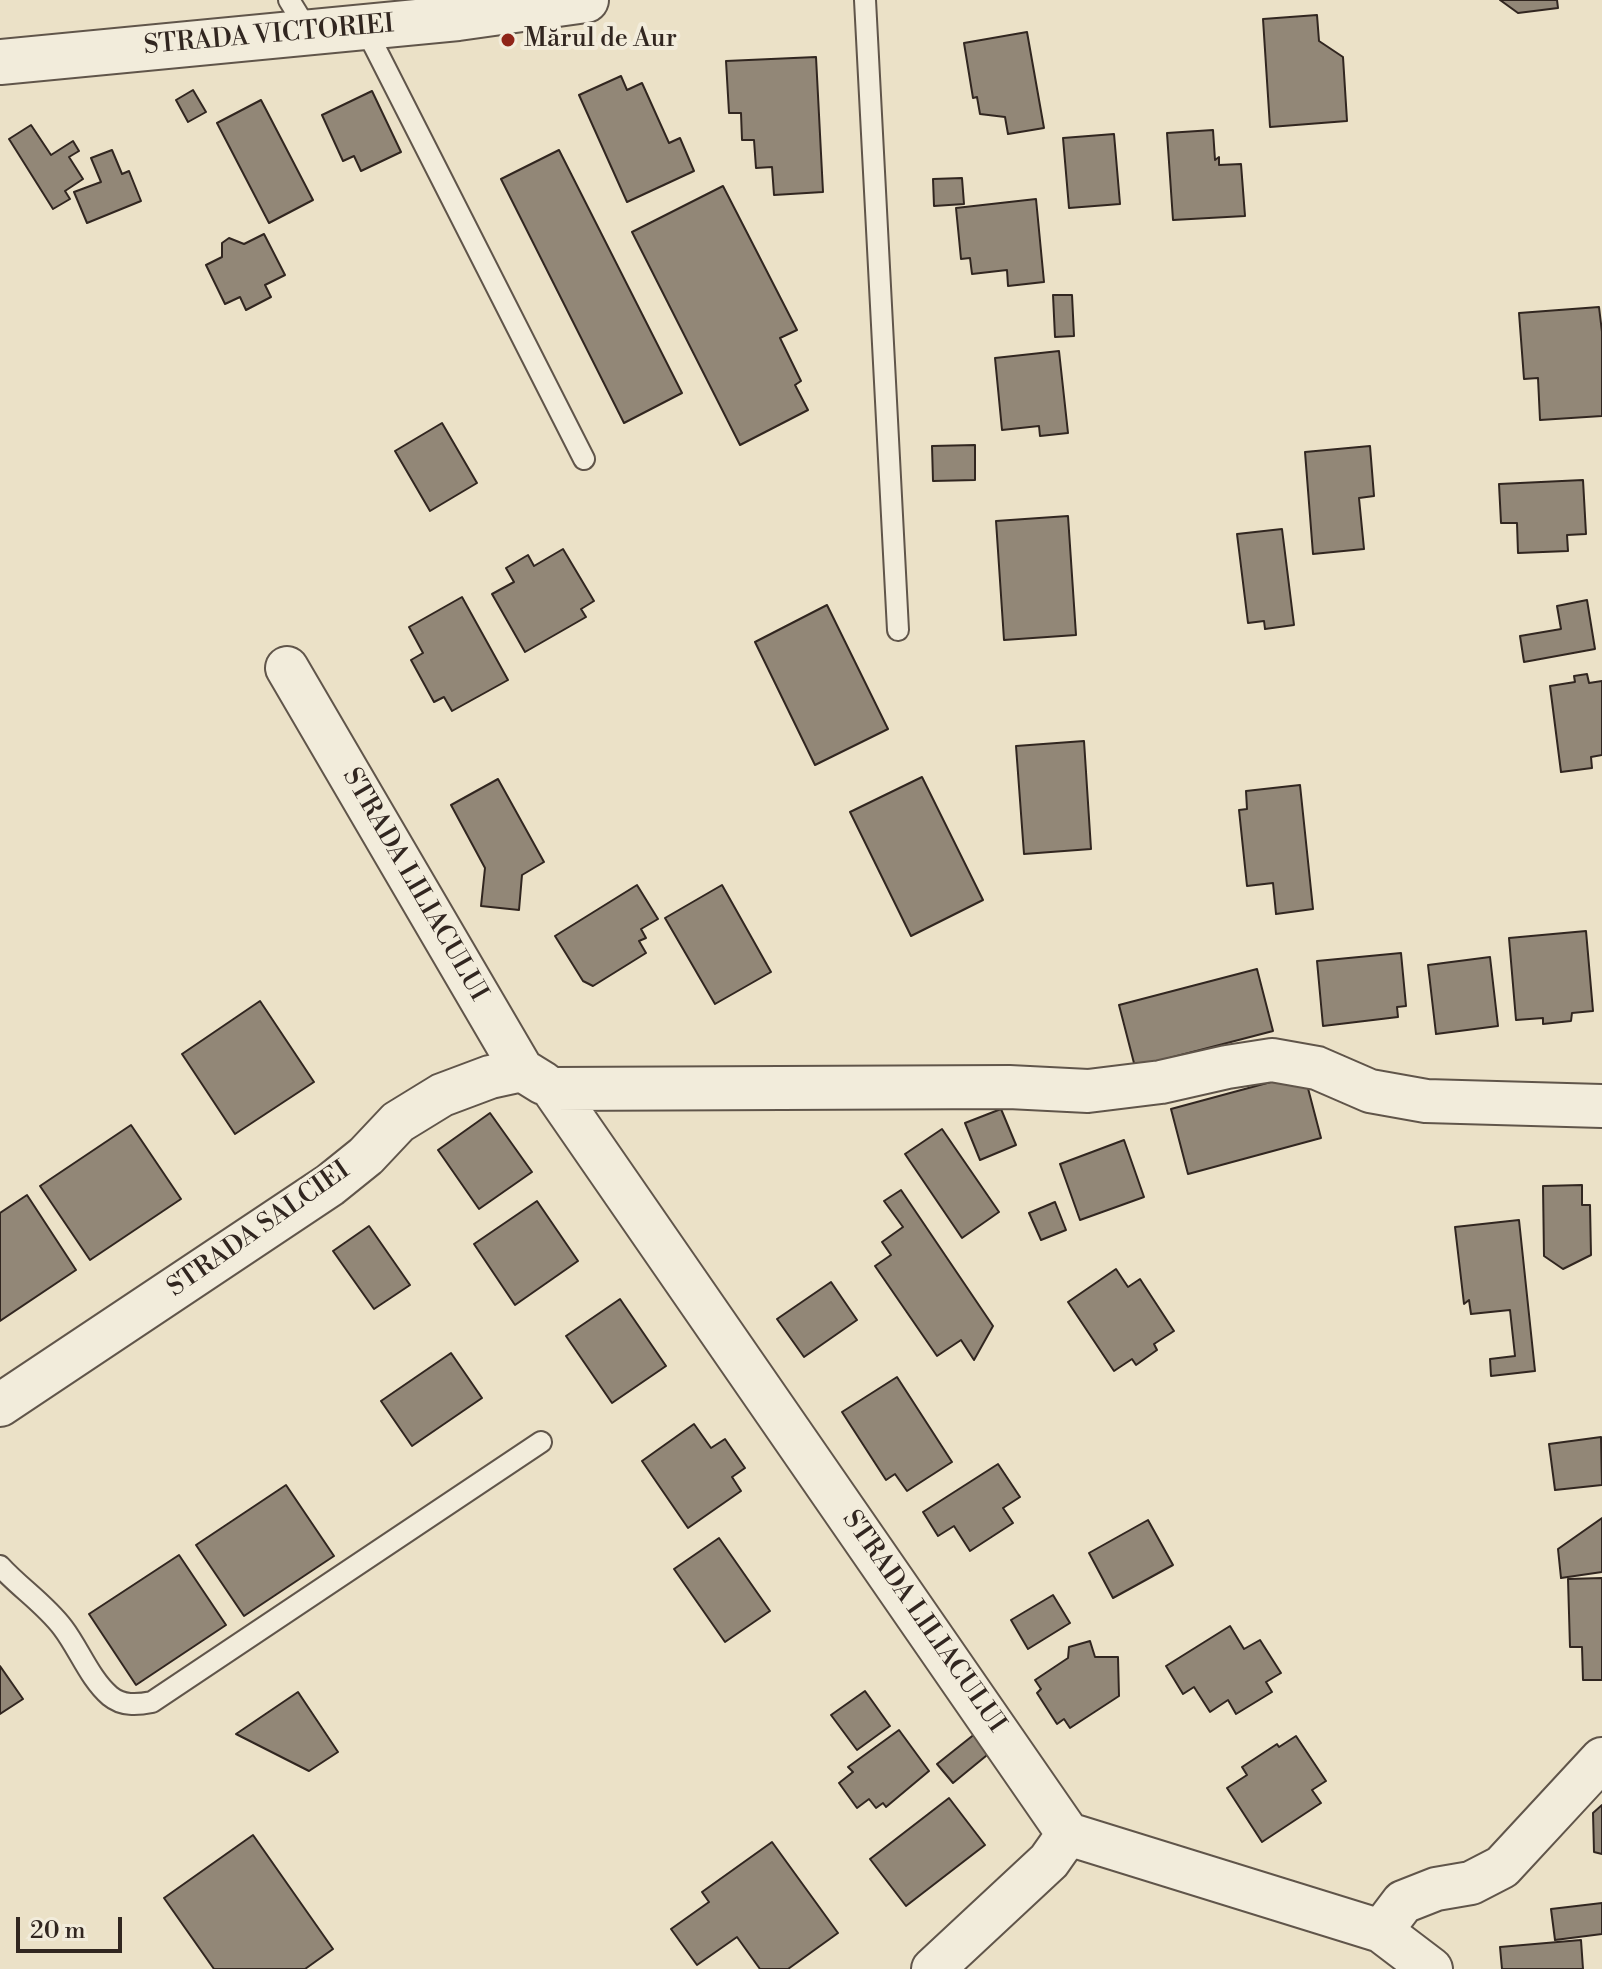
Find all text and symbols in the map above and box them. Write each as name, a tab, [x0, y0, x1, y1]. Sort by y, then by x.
street label: STRADA VICTORIEI	[143, 10, 395, 62]
place label: Mărul de Aur	[524, 24, 677, 56]
marker: Mărul de Aur	[499, 31, 517, 49]
street label: STRADA LILIACULUI	[335, 763, 493, 1007]
street label: STRADA SALCIEI	[162, 1155, 356, 1305]
street label: STRADA LILIACULUI	[835, 1505, 1011, 1739]
scale bar	[20, 1901, 126, 1951]
text: 20 m	[30, 1916, 86, 1946]

